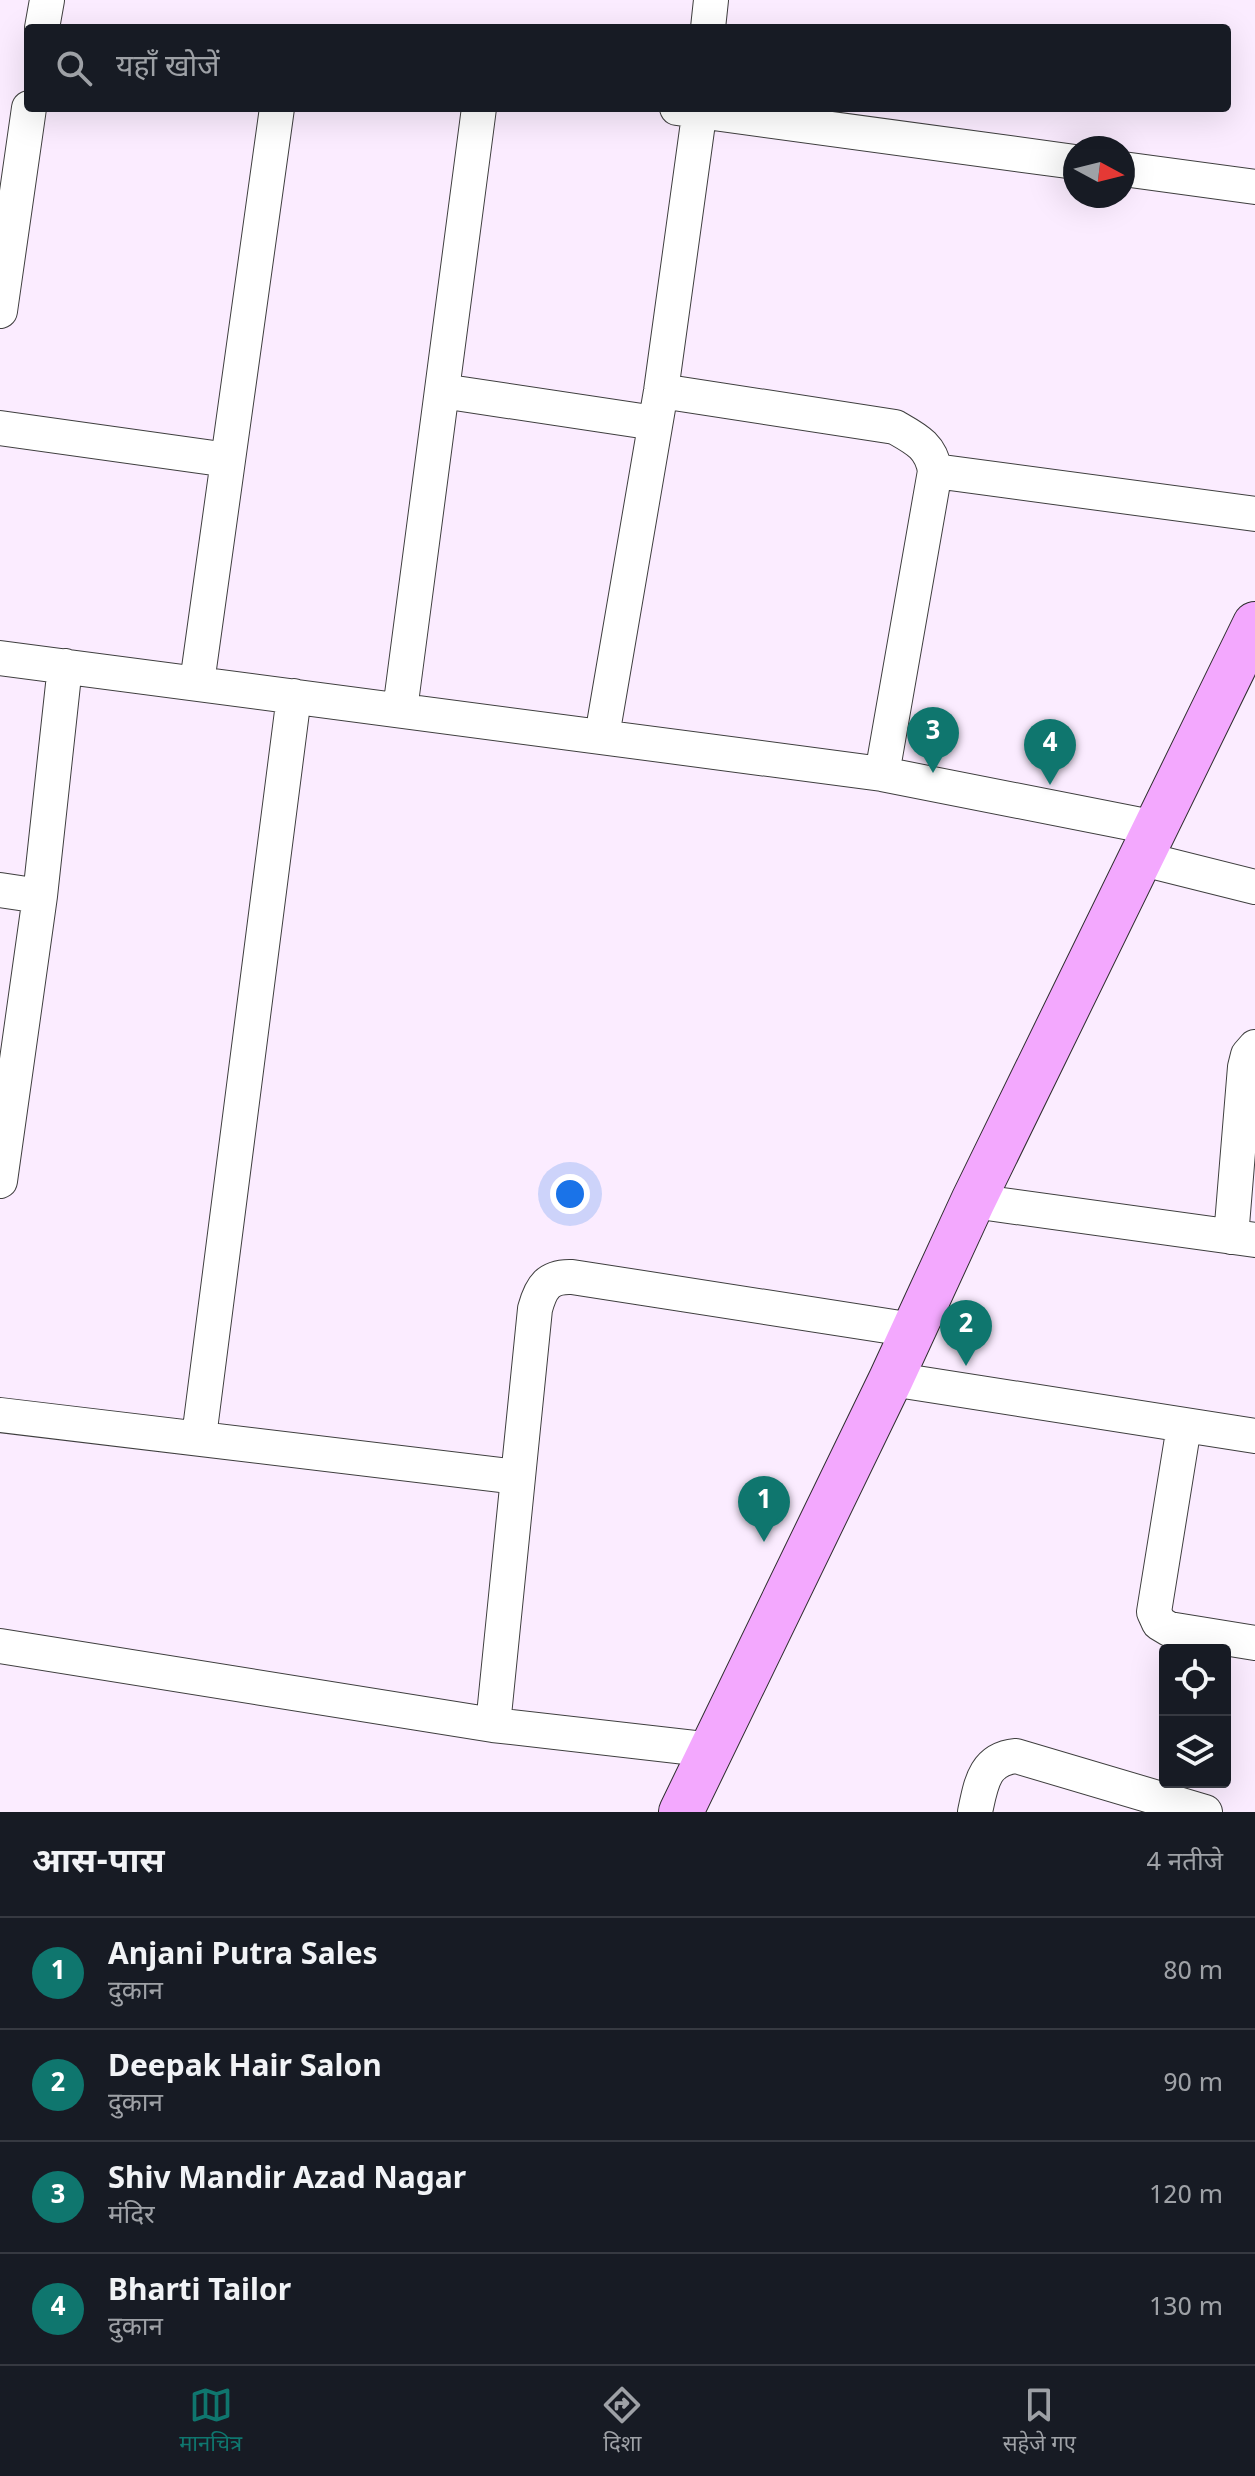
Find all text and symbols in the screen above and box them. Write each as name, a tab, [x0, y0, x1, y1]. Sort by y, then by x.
search box	[24, 24, 1231, 112]
icon: search	[52, 46, 96, 90]
text: यहाँ खोजें	[116, 49, 219, 88]
north arrow	[1063, 136, 1135, 208]
pin: 3	[907, 707, 959, 773]
pin: 4	[1024, 719, 1076, 785]
your location	[550, 1174, 590, 1214]
pin: 2	[940, 1300, 992, 1366]
pin: 1	[738, 1476, 790, 1542]
map controls	[1159, 1644, 1231, 1788]
button: locate	[1159, 1644, 1231, 1716]
button: layers	[1159, 1716, 1231, 1788]
text: आस-पास	[32, 1842, 165, 1886]
text: 4 नतीजे	[1147, 1847, 1223, 1881]
text: Anjani Putra Sales	[108, 1937, 378, 1976]
text: 1	[51, 1956, 65, 1990]
text: 80 m	[1163, 1956, 1223, 1990]
text: दुकान	[108, 1976, 163, 2010]
text: Deepak Hair Salon	[108, 2049, 382, 2088]
text: 2	[51, 2068, 65, 2102]
text: 90 m	[1163, 2068, 1223, 2102]
text: दुकान	[108, 2088, 163, 2122]
text: Shiv Mandir Azad Nagar	[108, 2161, 466, 2200]
text: 3	[51, 2180, 65, 2214]
text: 120 m	[1149, 2180, 1223, 2214]
text: मंदिर	[108, 2200, 155, 2234]
text: Bharti Tailor	[108, 2273, 291, 2312]
text: 4	[51, 2292, 65, 2326]
text: 130 m	[1149, 2292, 1223, 2326]
text: दुकान	[108, 2312, 163, 2346]
tab: मानचित्र	[179, 2383, 242, 2460]
tab: दिशा	[600, 2383, 644, 2460]
tab: सहेजे गए	[1003, 2383, 1076, 2460]

